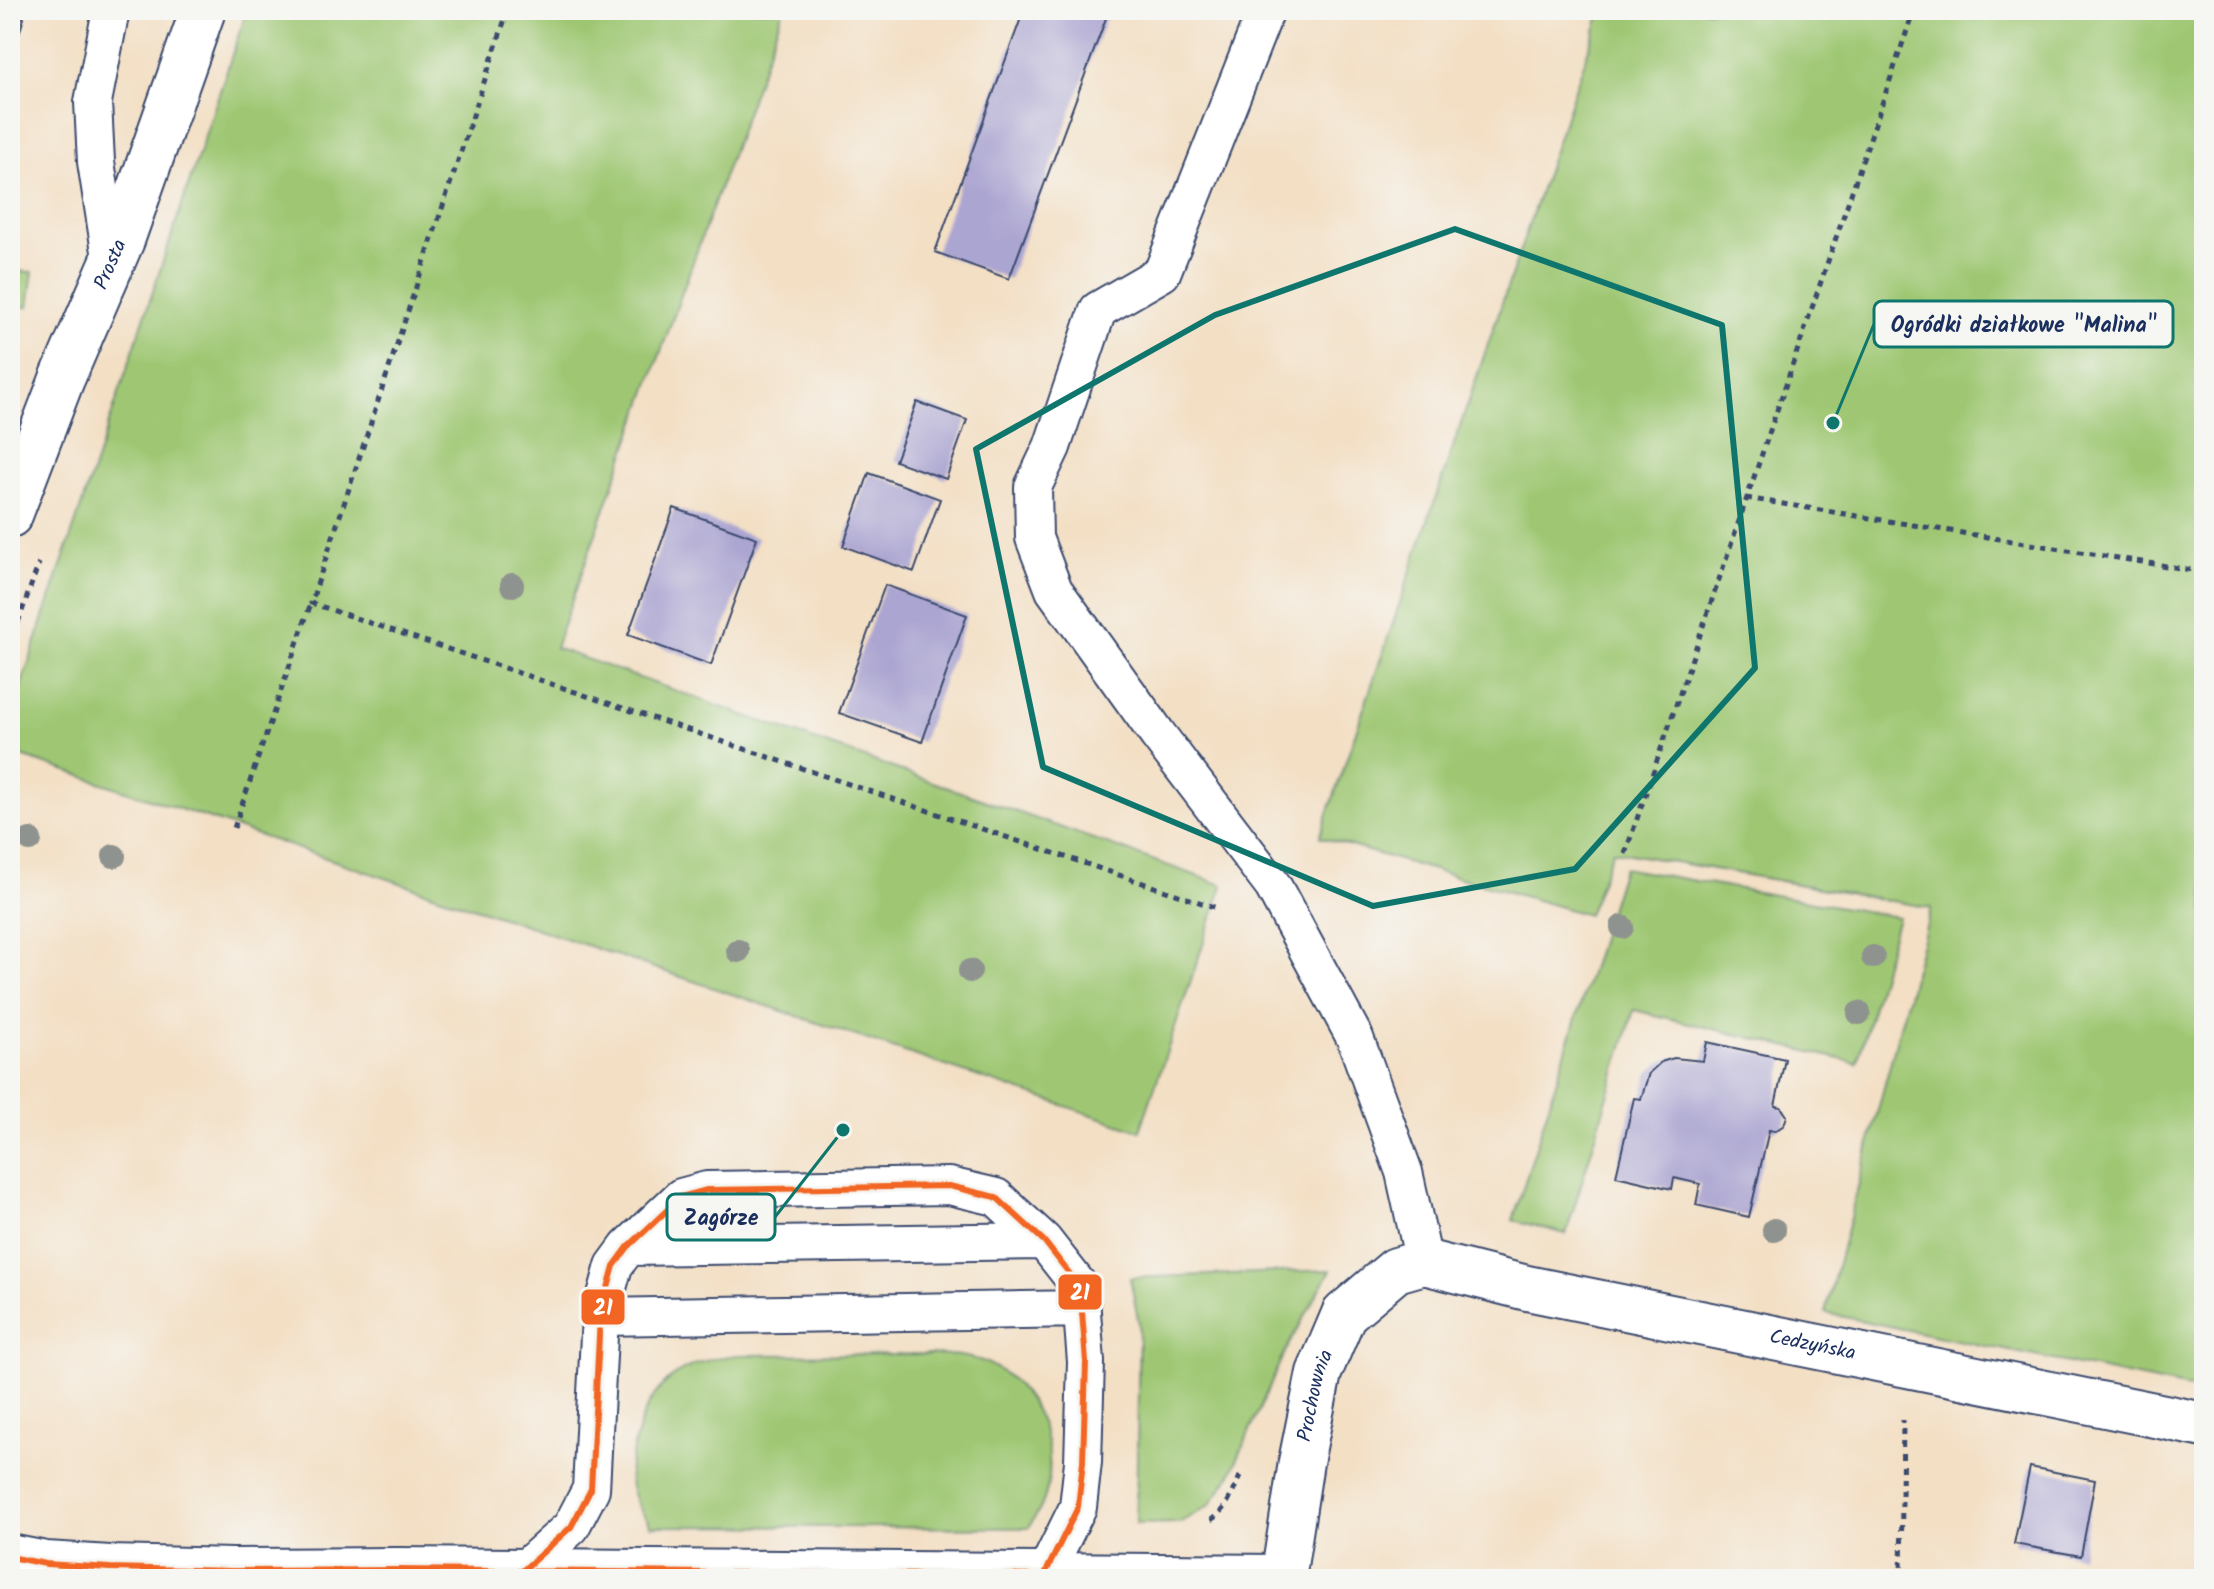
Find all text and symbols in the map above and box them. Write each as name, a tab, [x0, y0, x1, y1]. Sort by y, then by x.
street label: Prosta	[86, 234, 136, 295]
callout: Ogródki działkowe "Malina"	[1874, 301, 2173, 347]
text: Ogródki działkowe "Malina"	[1891, 309, 2157, 344]
callout: Zagórze	[667, 1194, 775, 1240]
text: Zagórze	[683, 1202, 759, 1237]
line badge: 21	[1057, 1273, 1103, 1311]
text: 21	[1070, 1277, 1090, 1312]
line badge: 21	[580, 1288, 626, 1326]
text: 21	[593, 1292, 613, 1327]
street label: Cedzyńska	[1767, 1321, 1858, 1370]
street label: Prochownia	[1289, 1345, 1343, 1445]

